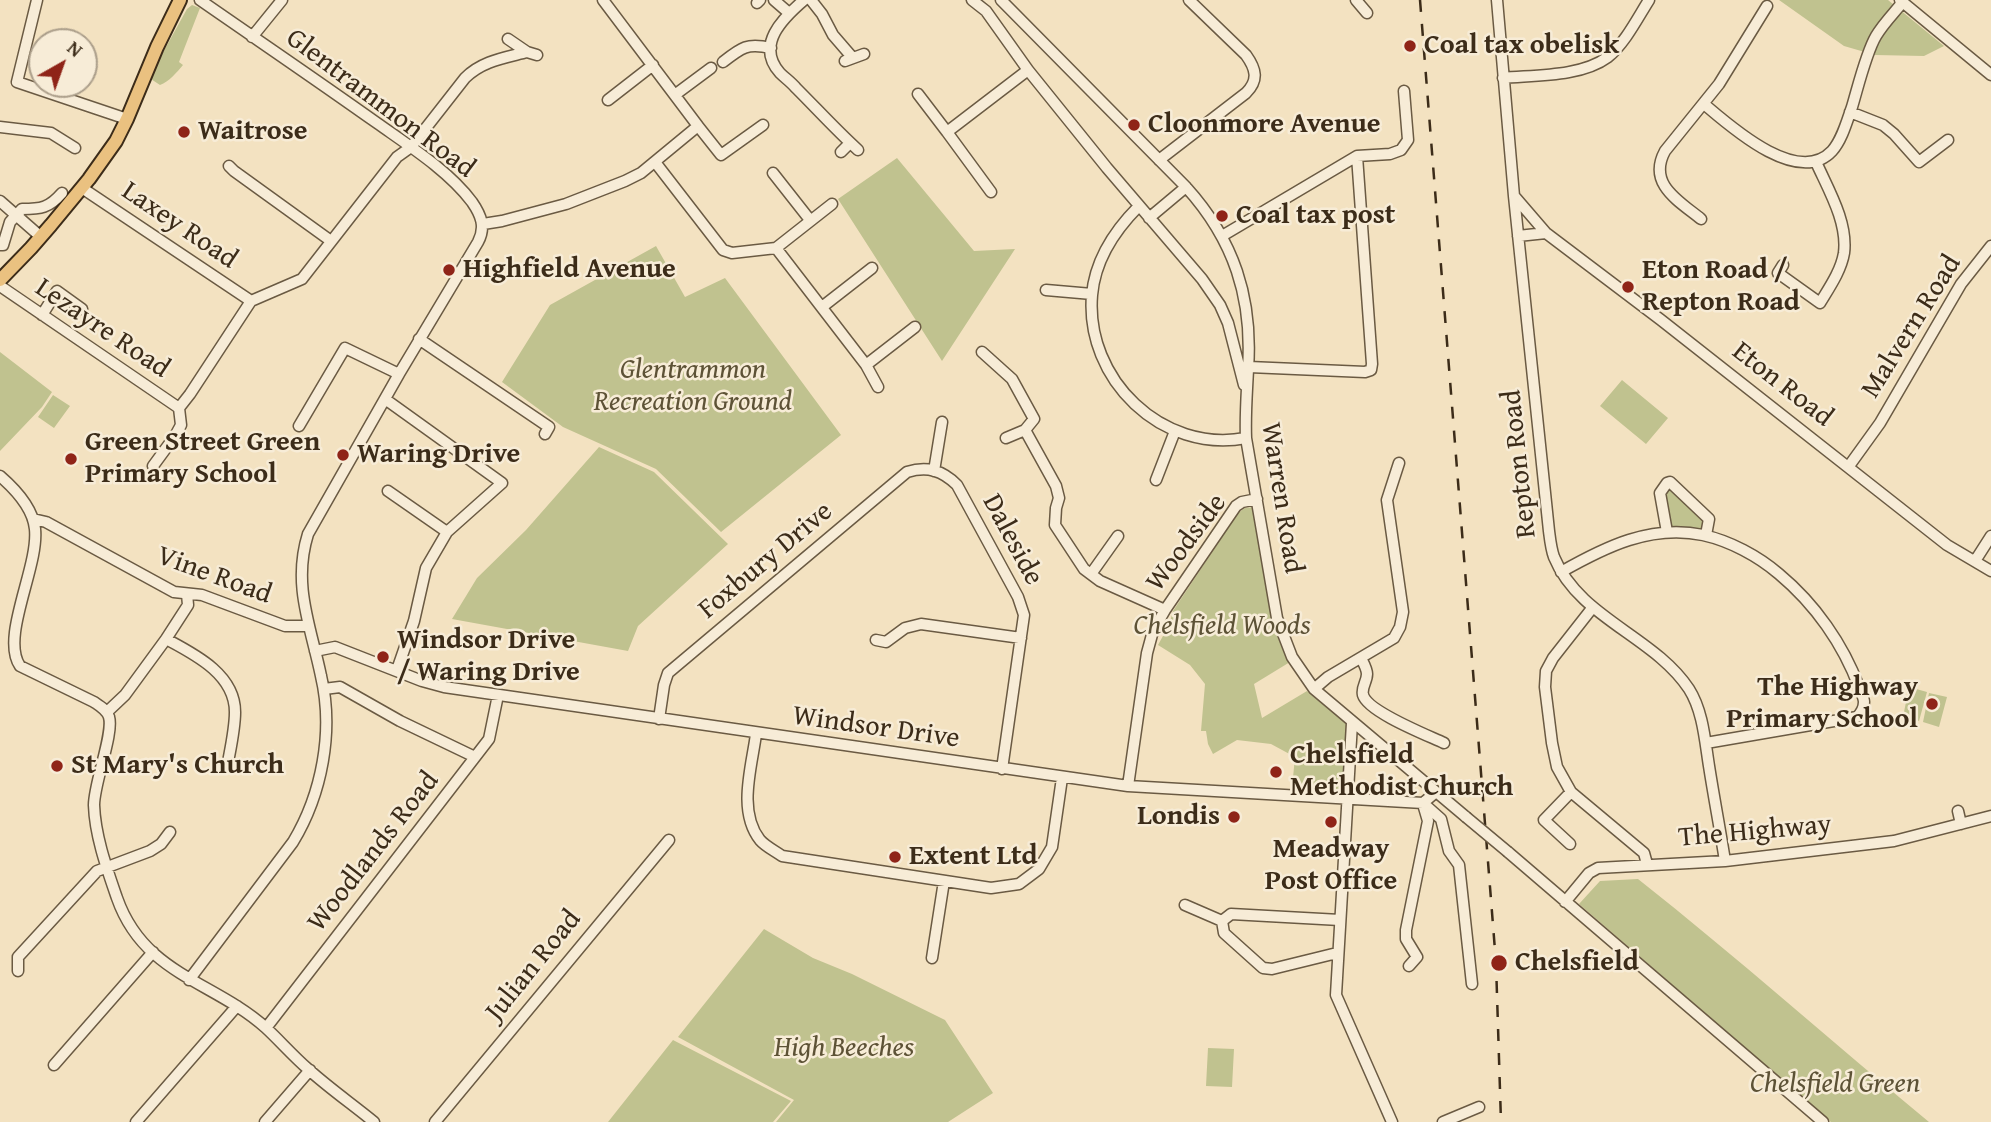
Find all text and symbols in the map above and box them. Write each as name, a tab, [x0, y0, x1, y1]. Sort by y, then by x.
street label: Glentrammon Road	[279, 22, 481, 186]
north arrow	[28, 28, 98, 98]
place label: Coal tax obelisk	[1424, 29, 1619, 63]
text: N	[61, 34, 89, 63]
marker: Coal tax obelisk	[1402, 38, 1418, 54]
place label: Cloonmore Avenue	[1148, 108, 1380, 142]
place label: Waitrose	[198, 115, 307, 149]
marker: Cloonmore Avenue	[1126, 117, 1142, 133]
marker: Waitrose	[176, 124, 192, 140]
street label: Laxey Road	[115, 175, 243, 277]
place label: Coal tax post	[1236, 199, 1395, 233]
marker: Coal tax post	[1214, 208, 1230, 224]
street label: Malvern Road	[1855, 249, 1969, 405]
place label: Highfield Avenue	[463, 253, 676, 287]
place label: Eton Road / Repton Road	[1642, 254, 1800, 320]
marker: Highfield Avenue	[441, 262, 457, 278]
street label: Lezayre Road	[28, 272, 176, 386]
marker: Eton Road / Repton Road	[1620, 279, 1636, 295]
street label: Eton Road	[1725, 335, 1839, 435]
park label: Glentrammon Recreation Ground	[594, 354, 792, 420]
street label: Repton Road	[1496, 388, 1544, 540]
street label: Warren Road	[1253, 420, 1309, 576]
place label: Green Street Green Primary School	[85, 426, 320, 492]
place label: Waring Drive	[357, 438, 520, 472]
marker: Waring Drive	[335, 447, 351, 463]
marker: Green Street Green Primary School	[63, 451, 79, 467]
street label: Woodside	[1139, 488, 1235, 598]
street label: Daleside	[974, 489, 1050, 591]
street label: Foxbury Drive	[692, 495, 840, 627]
street label: Vine Road	[152, 540, 276, 612]
park label: Chelsfield Woods	[1133, 610, 1311, 644]
place label: Windsor Drive / Waring Drive	[397, 624, 580, 690]
marker: Windsor Drive / Waring Drive	[375, 649, 391, 665]
place label: The Highway Primary School	[1726, 671, 1918, 737]
marker: The Highway Primary School	[1924, 696, 1940, 712]
street label: Windsor Drive	[790, 700, 962, 756]
place label: Chelsfield Methodist Church	[1290, 739, 1513, 805]
place label: St Mary's Church	[71, 749, 284, 783]
marker: St Mary's Church	[49, 758, 65, 774]
marker: Chelsfield Methodist Church	[1268, 764, 1284, 780]
street label: Woodlands Road	[301, 765, 447, 939]
place label: Londis	[1137, 800, 1220, 834]
marker: Londis	[1226, 809, 1242, 825]
street label: The Highway	[1677, 809, 1833, 855]
marker: Meadway Post Office	[1323, 814, 1339, 830]
place label: Meadway Post Office	[1265, 833, 1397, 899]
place label: Extent Ltd	[909, 840, 1038, 874]
marker: Extent Ltd	[887, 849, 903, 865]
street label: Julian Road	[479, 904, 589, 1028]
place label: Chelsfield	[1515, 946, 1639, 980]
marker: Chelsfield	[1489, 953, 1509, 973]
park label: High Beeches	[774, 1032, 914, 1066]
park label: Chelsfield Green	[1750, 1068, 1920, 1102]

